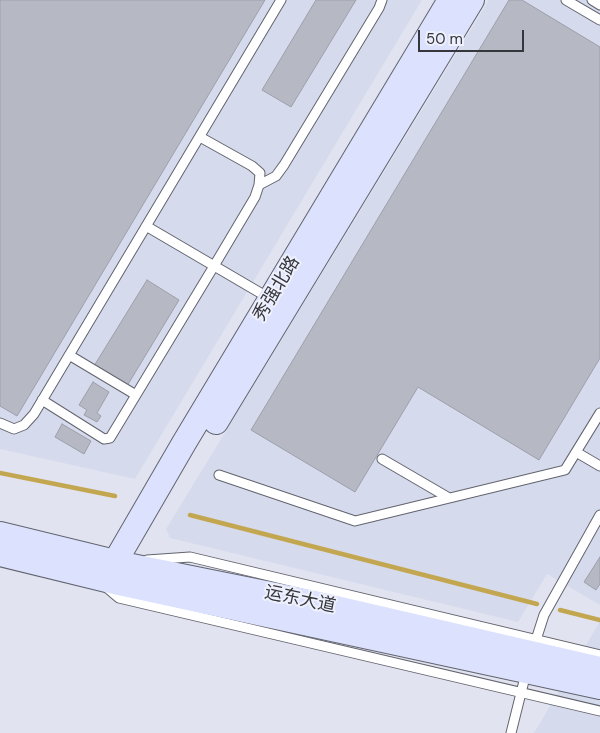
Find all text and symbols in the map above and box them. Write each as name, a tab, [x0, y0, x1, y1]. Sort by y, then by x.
scale bar	[420, 20, 526, 52]
text: 50 m	[426, 29, 463, 49]
street label: 秀强北路	[249, 253, 305, 325]
street label: 运东大道	[263, 582, 337, 618]

